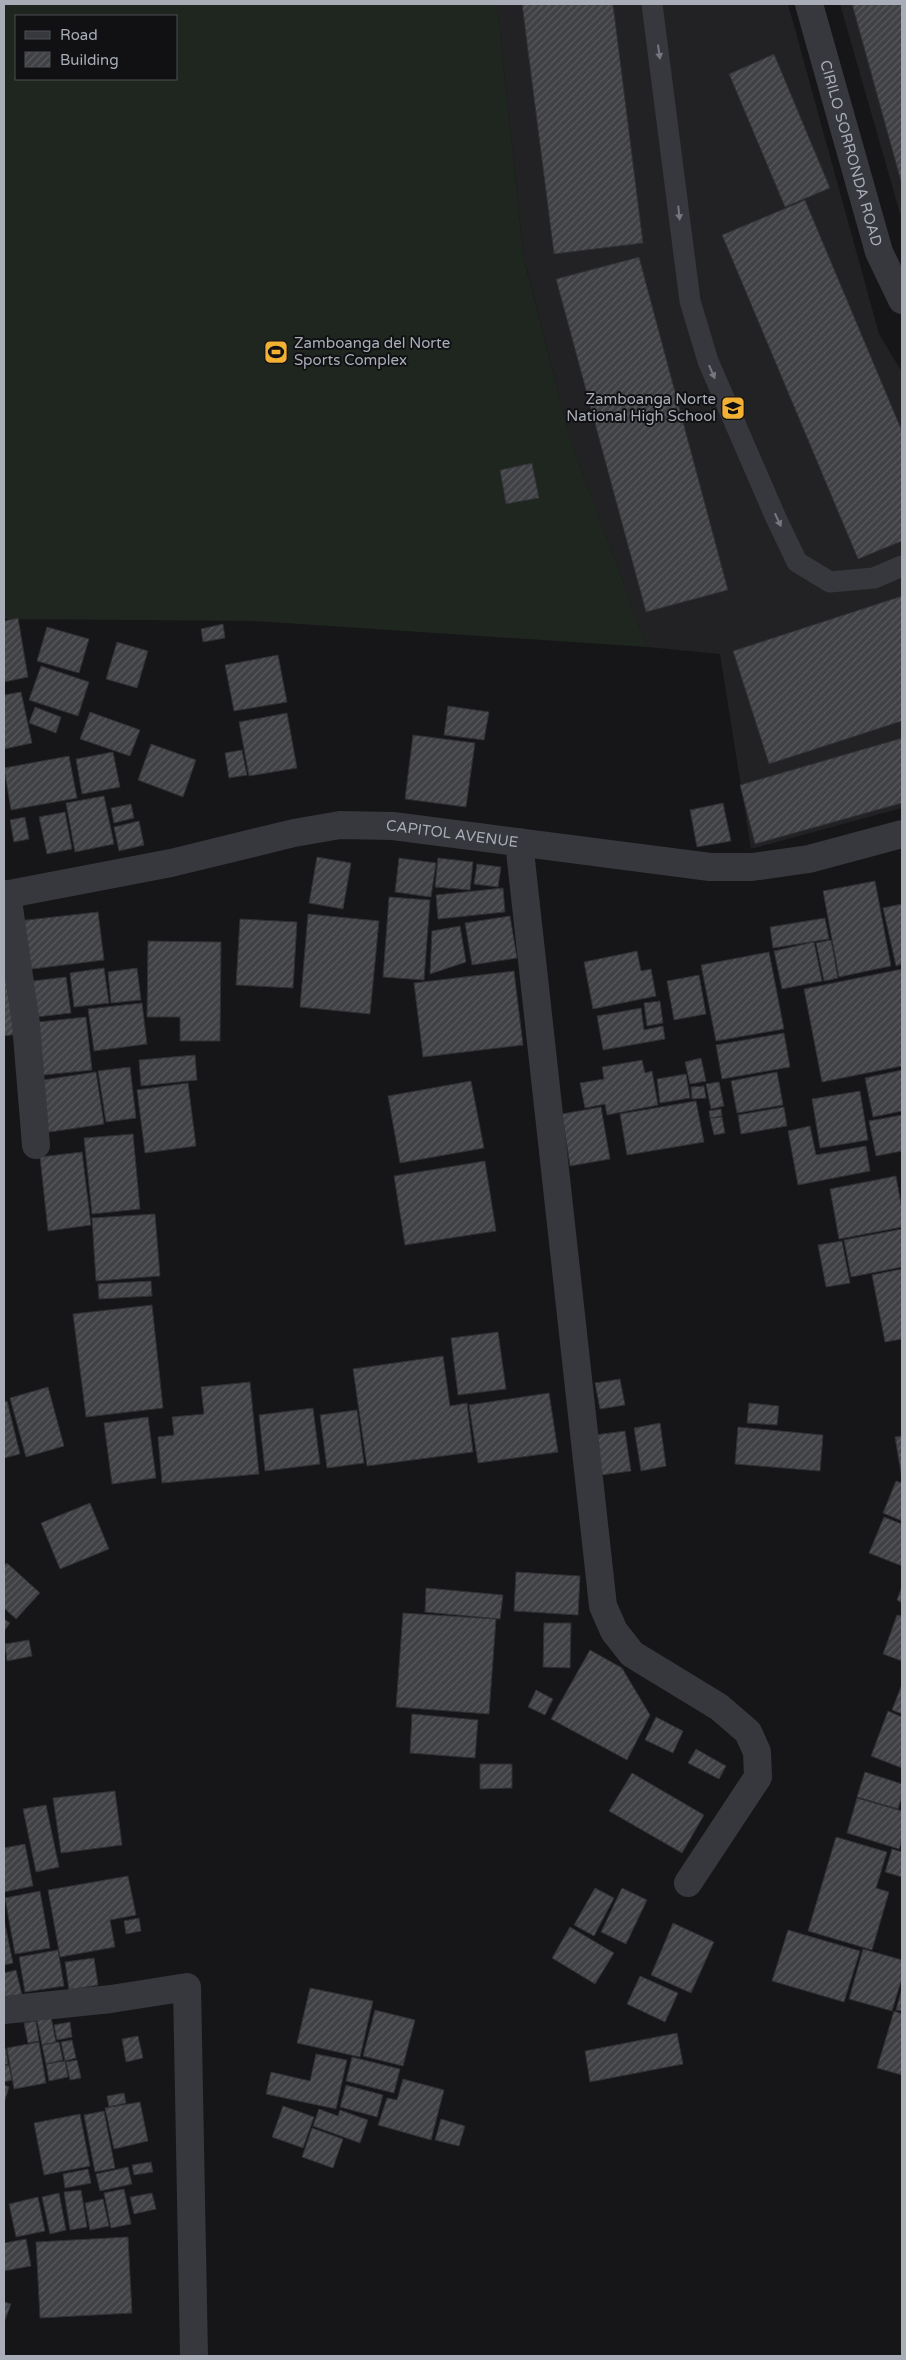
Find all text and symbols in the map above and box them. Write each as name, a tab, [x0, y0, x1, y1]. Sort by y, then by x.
legend	[15, 15, 178, 80]
text: Road	[60, 26, 98, 44]
one-way arrow	[655, 44, 663, 60]
text: Building	[60, 51, 119, 69]
street label: CIRILO SORRONDA ROAD	[816, 58, 886, 248]
one-way arrow	[675, 206, 683, 222]
place label: Zamboanga del Norte Sports Complex	[294, 334, 450, 369]
sports icon: Zamboanga del Norte Sports Complex	[263, 339, 289, 365]
one-way arrow	[709, 365, 717, 379]
place label: Zamboanga Norte National High School	[566, 390, 716, 425]
school or university icon: Zamboanga Norte National High School	[720, 395, 746, 421]
one-way arrow	[773, 513, 782, 528]
street label: CAPITOL AVENUE	[386, 817, 519, 851]

